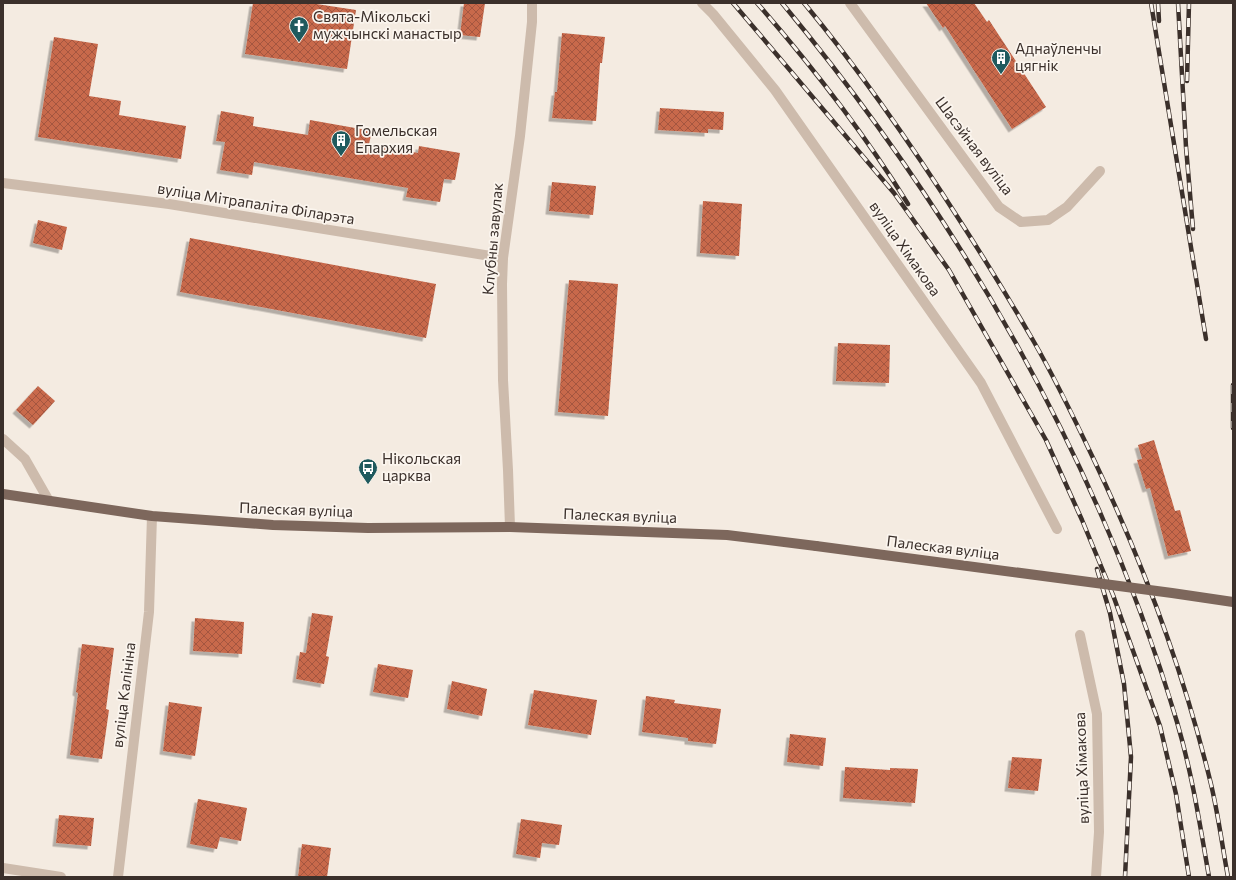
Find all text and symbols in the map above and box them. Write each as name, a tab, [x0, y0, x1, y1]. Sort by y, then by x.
place label: Свята-Мікольскі мужчынскі манастыр	[313, 7, 462, 42]
church icon: Свята-Мікольскі мужчынскі манастыр	[288, 15, 310, 43]
place label: Аднаўленчы цягнік	[1015, 39, 1102, 74]
building icon: Аднаўленчы цягнік	[990, 47, 1012, 75]
street label: Шасэйная вуліца	[932, 93, 1018, 198]
place label: Гомельская Епархия	[355, 121, 437, 156]
building icon: Гомельская Епархия	[330, 129, 352, 157]
street label: вуліца Мітрапаліта Філарэта	[156, 179, 356, 228]
street label: Клубны завулак	[478, 182, 506, 296]
street label: вуліца Хімакова	[866, 197, 945, 299]
place label: Нікольская царква	[382, 449, 461, 484]
bus stop icon: Нікольская царква	[357, 457, 379, 485]
street label: Палеская вуліца	[239, 498, 353, 520]
street label: Палеская вуліца	[563, 504, 677, 526]
street label: Палеская вуліца	[886, 531, 1001, 563]
street label: вуліца Калініна	[108, 641, 138, 749]
street label: вуліца Хімакова	[1070, 712, 1092, 824]

